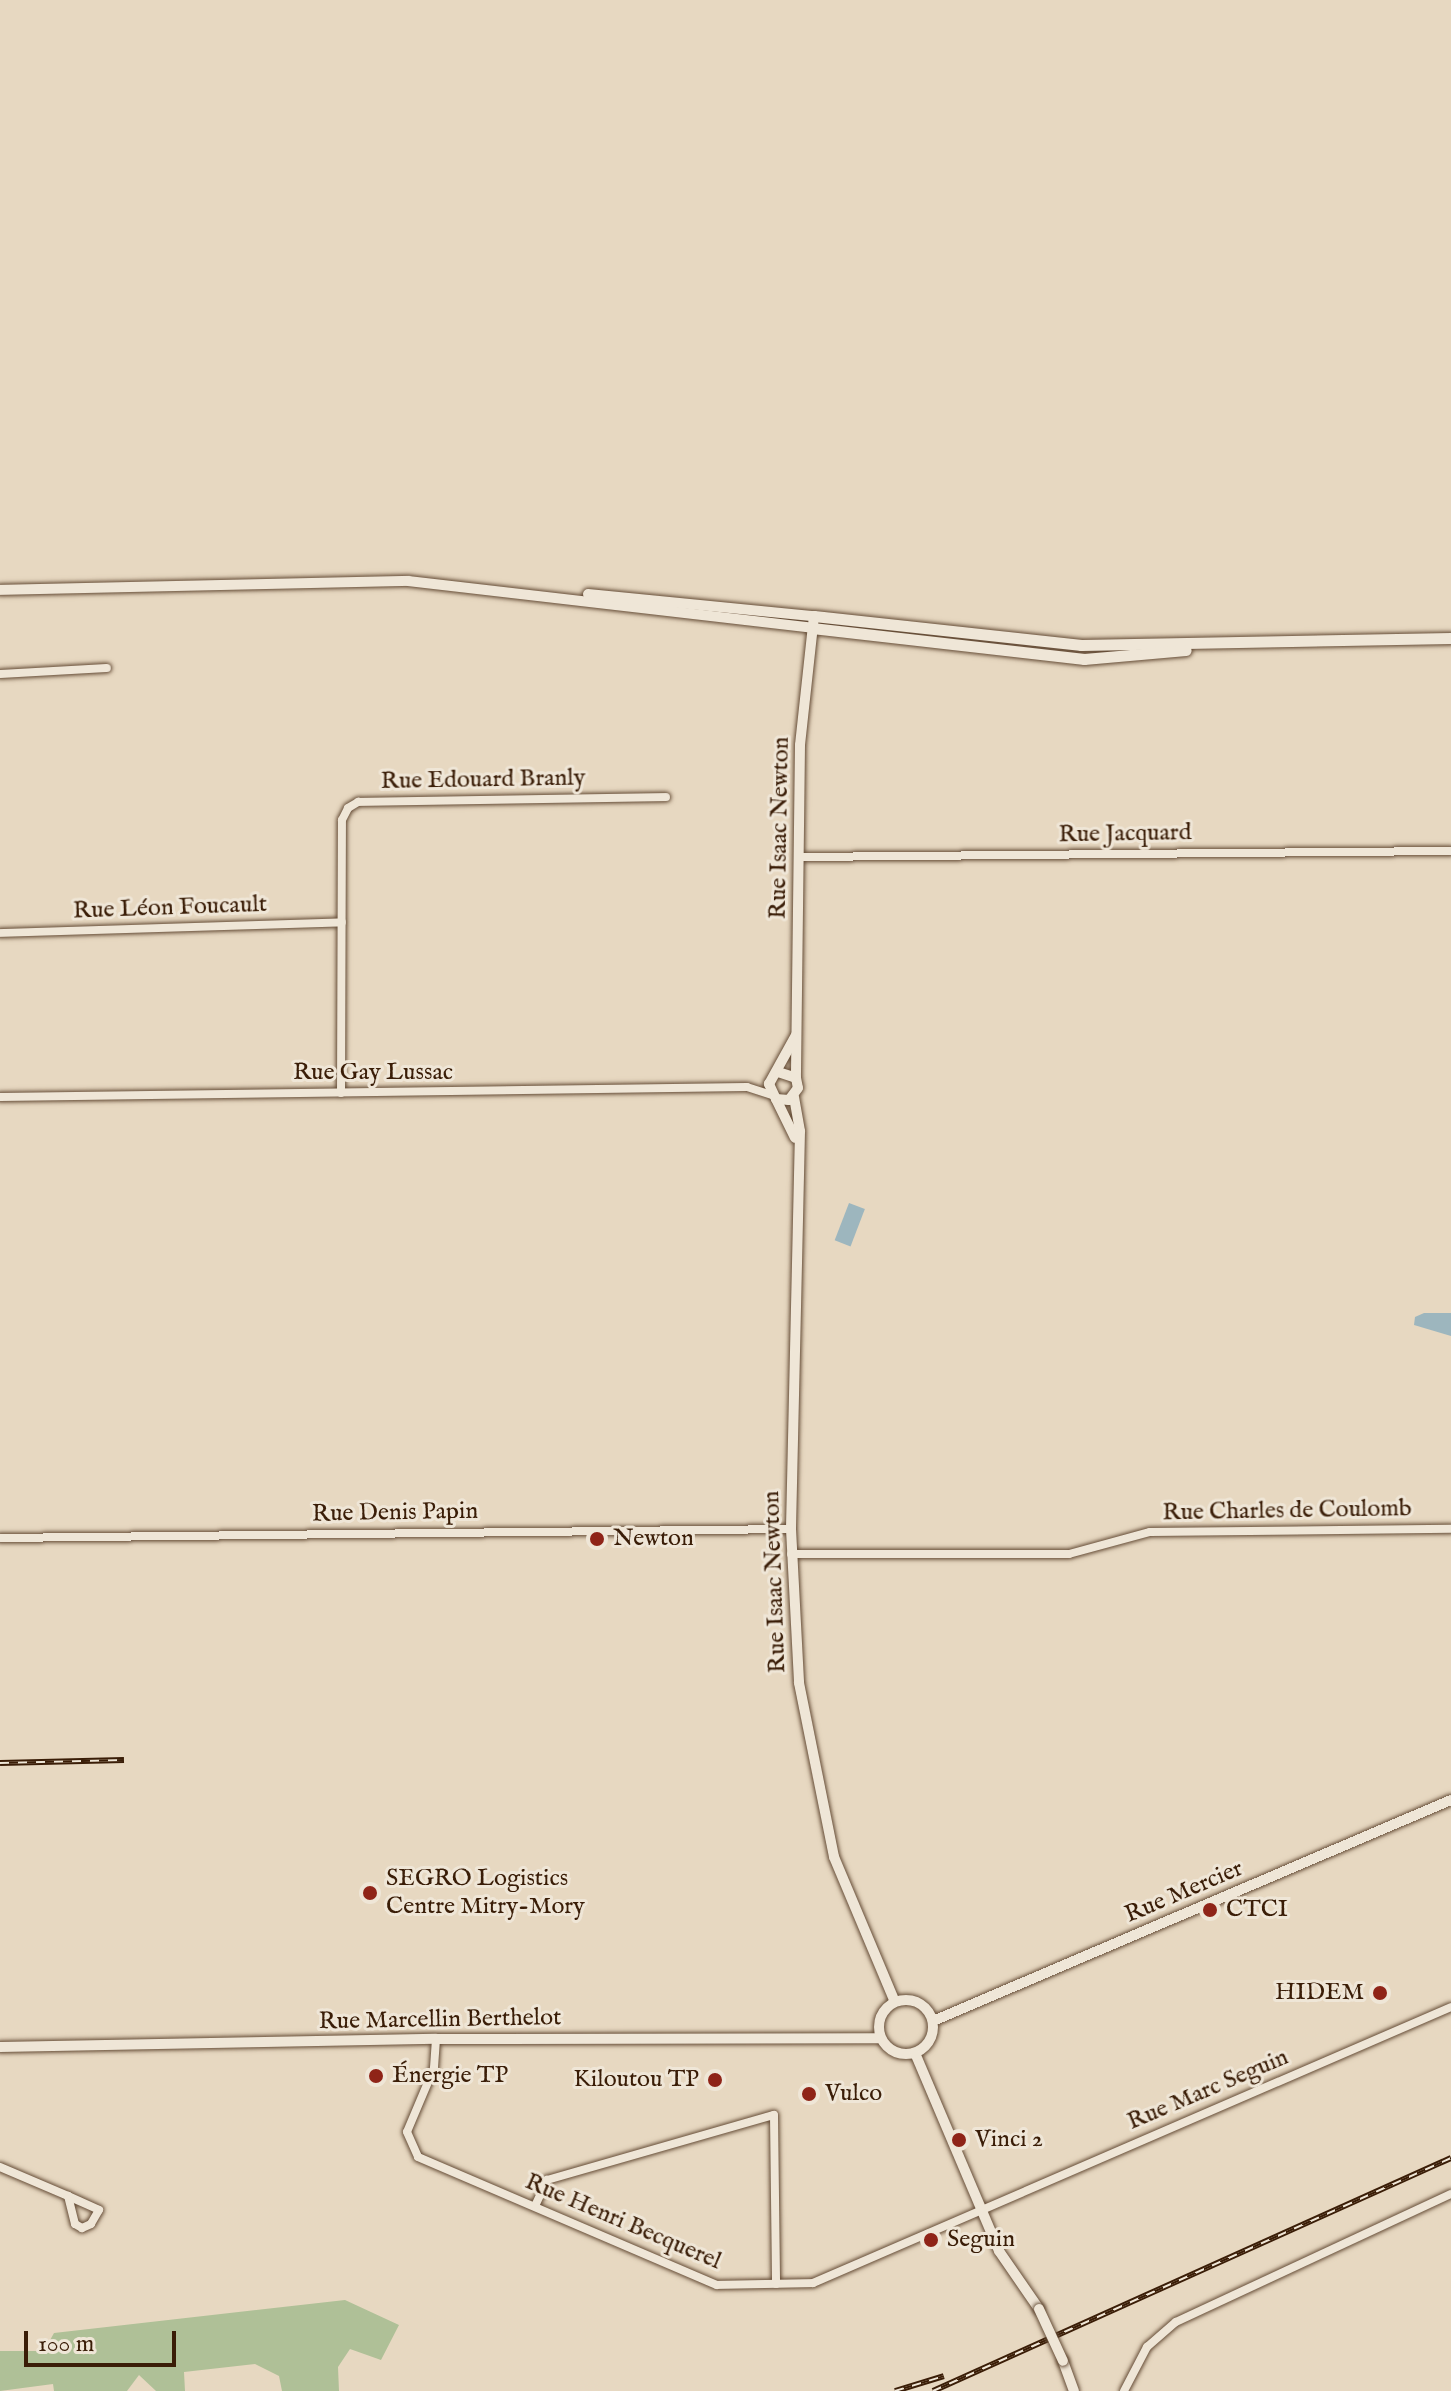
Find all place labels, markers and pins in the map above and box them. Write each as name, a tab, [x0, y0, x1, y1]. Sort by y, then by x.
place label: Newton	[613, 1525, 694, 1553]
marker: Newton	[588, 1530, 606, 1548]
place label: SEGRO Logistics Centre Mitry-Mory	[386, 1865, 585, 1921]
marker: SEGRO Logistics Centre Mitry-Mory	[361, 1884, 379, 1902]
place label: CTCI	[1226, 1896, 1288, 1924]
marker: CTCI	[1201, 1901, 1219, 1919]
place label: HIDEM	[1275, 1979, 1364, 2007]
marker: HIDEM	[1371, 1984, 1389, 2002]
place label: Énergie TP	[392, 2062, 508, 2090]
place label: Kiloutou TP	[573, 2066, 699, 2094]
marker: Énergie TP	[367, 2067, 385, 2085]
marker: Kiloutou TP	[706, 2071, 724, 2089]
place label: Vulco	[825, 2080, 882, 2108]
marker: Vulco	[800, 2085, 818, 2103]
place label: Vinci 2	[975, 2126, 1043, 2154]
marker: Vinci 2	[950, 2131, 968, 2149]
place label: Seguin	[947, 2226, 1015, 2254]
marker: Seguin	[922, 2231, 940, 2249]

